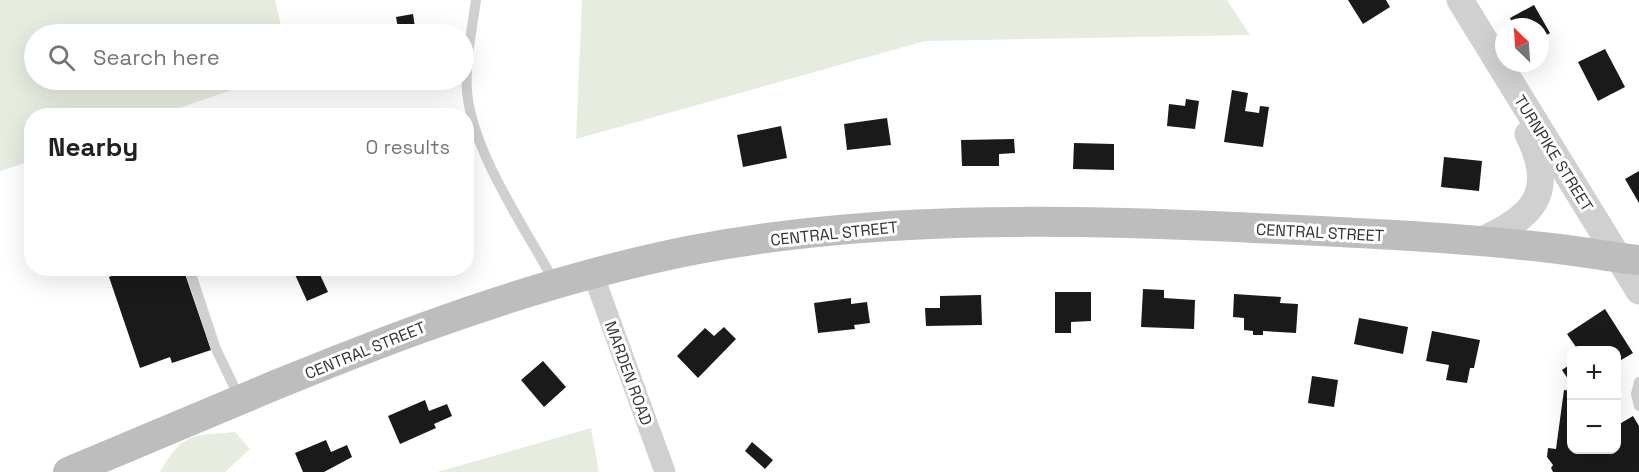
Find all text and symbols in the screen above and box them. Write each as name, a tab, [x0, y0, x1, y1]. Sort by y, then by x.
north arrow	[1495, 18, 1549, 72]
search box	[24, 24, 474, 90]
icon: search	[45, 41, 78, 74]
text: Search here	[93, 43, 220, 71]
street label: TURNPIKE STREET	[1509, 91, 1598, 215]
text: Nearby	[48, 130, 138, 164]
text: 0 results	[366, 134, 450, 160]
street label: CENTRAL STREET	[769, 216, 899, 251]
street label: CENTRAL STREET	[1255, 219, 1385, 246]
street label: CENTRAL STREET	[302, 317, 429, 384]
street label: MARDEN ROAD	[600, 318, 657, 428]
map controls	[1567, 346, 1621, 454]
button: +	[1567, 346, 1621, 400]
button: −	[1567, 400, 1621, 454]

